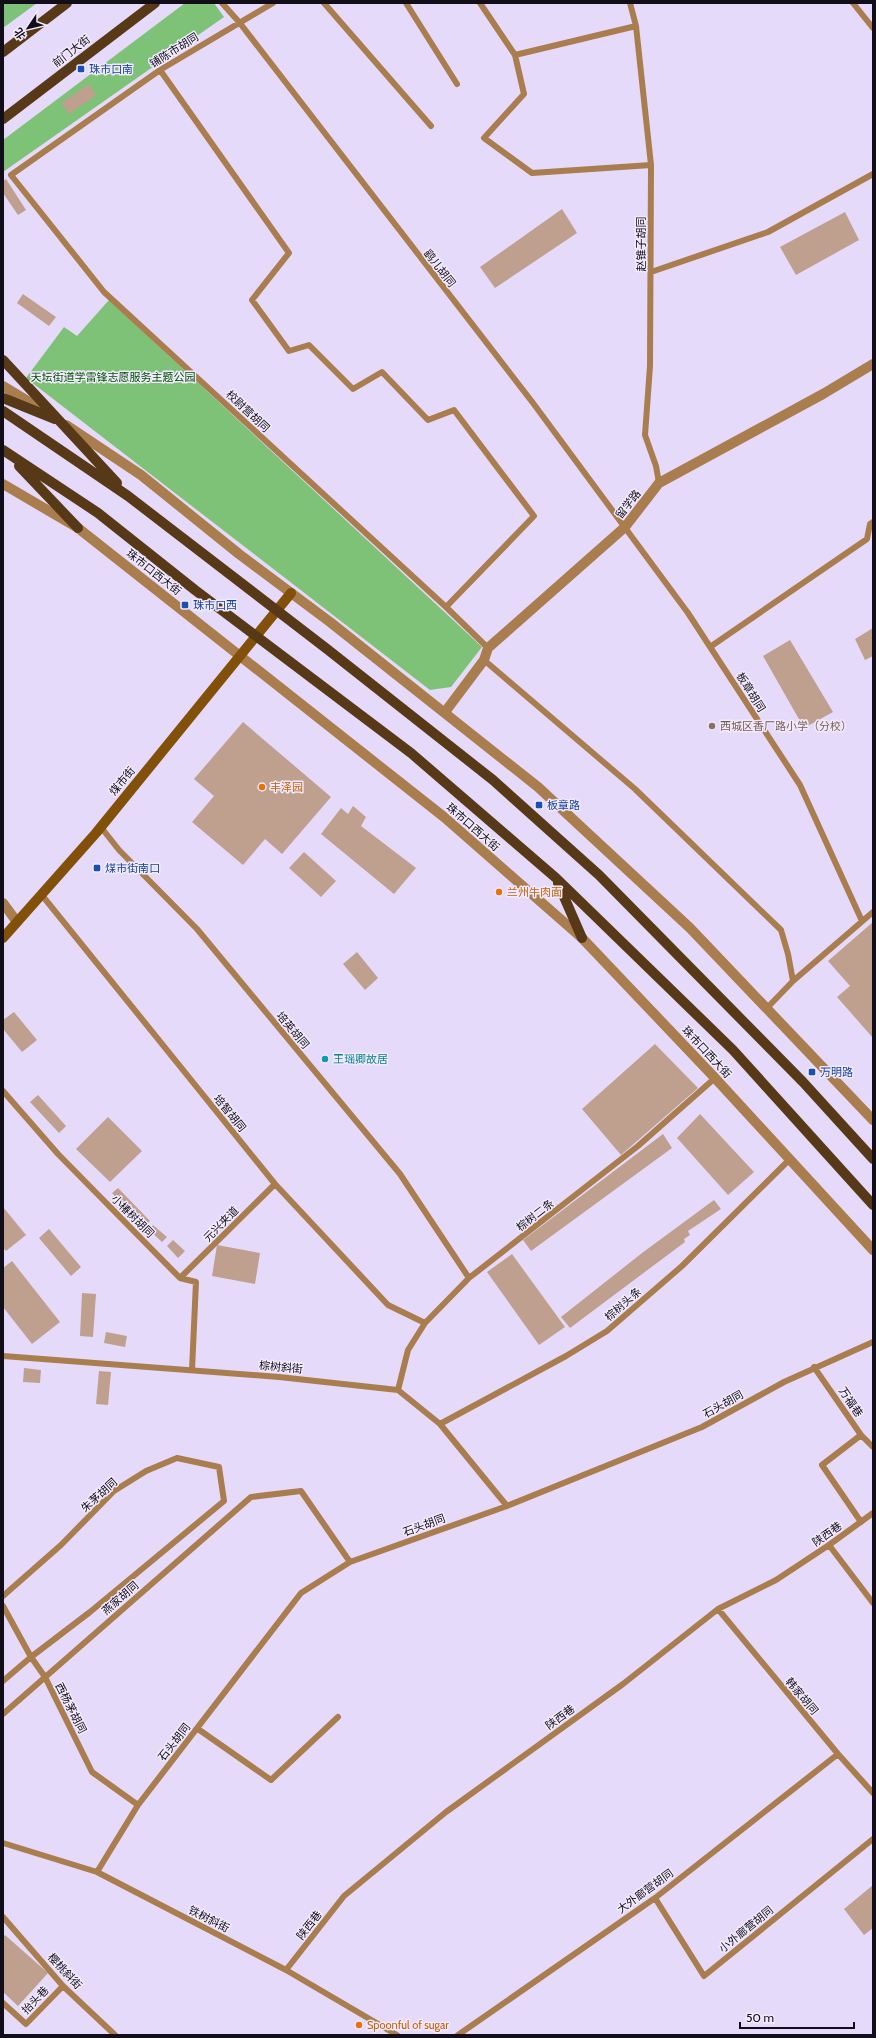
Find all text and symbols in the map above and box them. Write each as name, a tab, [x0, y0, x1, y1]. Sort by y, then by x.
north arrow	[8, 8, 48, 48]
text: 北	[11, 25, 29, 42]
street label: 铺陈市胡同	[147, 29, 201, 71]
street label: 前门大街	[49, 32, 93, 70]
place label: 珠市口南	[89, 62, 133, 76]
marker: 珠市口南	[76, 64, 86, 74]
street label: 赵锥子胡同	[634, 217, 648, 272]
street label: 鹞儿胡同	[421, 246, 459, 290]
park label: 天坛街道学雷锋志愿服务主题公园	[31, 370, 196, 384]
street label: 校尉营胡同	[223, 387, 273, 435]
street label: 留学路	[612, 487, 644, 521]
street label: 珠市口西大街	[124, 546, 184, 598]
place label: 珠市口西	[193, 598, 237, 612]
marker: 珠市口西	[180, 600, 190, 610]
street label: 板章胡同	[733, 670, 769, 714]
place label: 西城区香厂路小学（分校）	[720, 719, 852, 733]
marker: 西城区香厂路小学（分校）	[707, 721, 717, 731]
street label: 煤市街	[106, 764, 138, 798]
place label: 丰泽园	[270, 780, 303, 794]
marker: 丰泽园	[257, 782, 267, 792]
place label: 板章路	[547, 798, 580, 812]
street label: 珠市口西大街	[444, 800, 502, 854]
marker: 板章路	[534, 800, 544, 810]
place label: 煤市街南口	[105, 861, 160, 875]
marker: 煤市街南口	[92, 863, 102, 873]
place label: 兰州牛肉面	[507, 885, 562, 899]
marker: 兰州牛肉面	[494, 887, 504, 897]
street label: 培英胡同	[273, 1009, 313, 1051]
street label: 珠市口西大街	[679, 1023, 735, 1081]
place label: 王瑶卿故居	[333, 1052, 388, 1066]
marker: 王瑶卿故居	[320, 1054, 330, 1064]
place label: 万明路	[820, 1065, 853, 1079]
marker: 万明路	[807, 1067, 817, 1077]
street label: 培智胡同	[211, 1091, 249, 1135]
street label: 小椿树胡同	[109, 1192, 157, 1240]
street label: 棕树二条	[513, 1196, 557, 1234]
street label: 元兴夹道	[200, 1203, 242, 1245]
street label: 棕树头条	[602, 1284, 644, 1324]
street label: 棕树斜街	[258, 1358, 304, 1376]
street label: 万福巷	[836, 1384, 866, 1420]
street label: 石头胡同	[700, 1387, 746, 1421]
street label: 朱茅胡同	[78, 1475, 120, 1515]
street label: 石头胡同	[401, 1511, 447, 1539]
street label: 陕西巷	[809, 1519, 845, 1549]
street label: 燕家胡同	[99, 1578, 141, 1618]
street label: 韩家胡同	[782, 1675, 822, 1717]
street label: 西杨茅胡同	[52, 1680, 90, 1736]
street label: 陕西巷	[543, 1702, 577, 1732]
street label: 石头胡同	[155, 1720, 193, 1764]
street label: 大外廊营胡同	[614, 1866, 676, 1916]
street label: 铁树斜街	[186, 1903, 232, 1935]
street label: 小外廊营胡同	[716, 1903, 776, 1955]
street label: 陕西巷	[293, 1908, 325, 1942]
street label: 樱桃斜街	[45, 1950, 85, 1992]
street label: 抬头巷	[19, 1983, 51, 2017]
scale bar	[740, 2004, 854, 2030]
text: 50 m	[746, 2010, 774, 2025]
place label: Spoonful of sugar	[367, 2018, 449, 2032]
marker: Spoonful of sugar	[354, 2020, 364, 2030]

